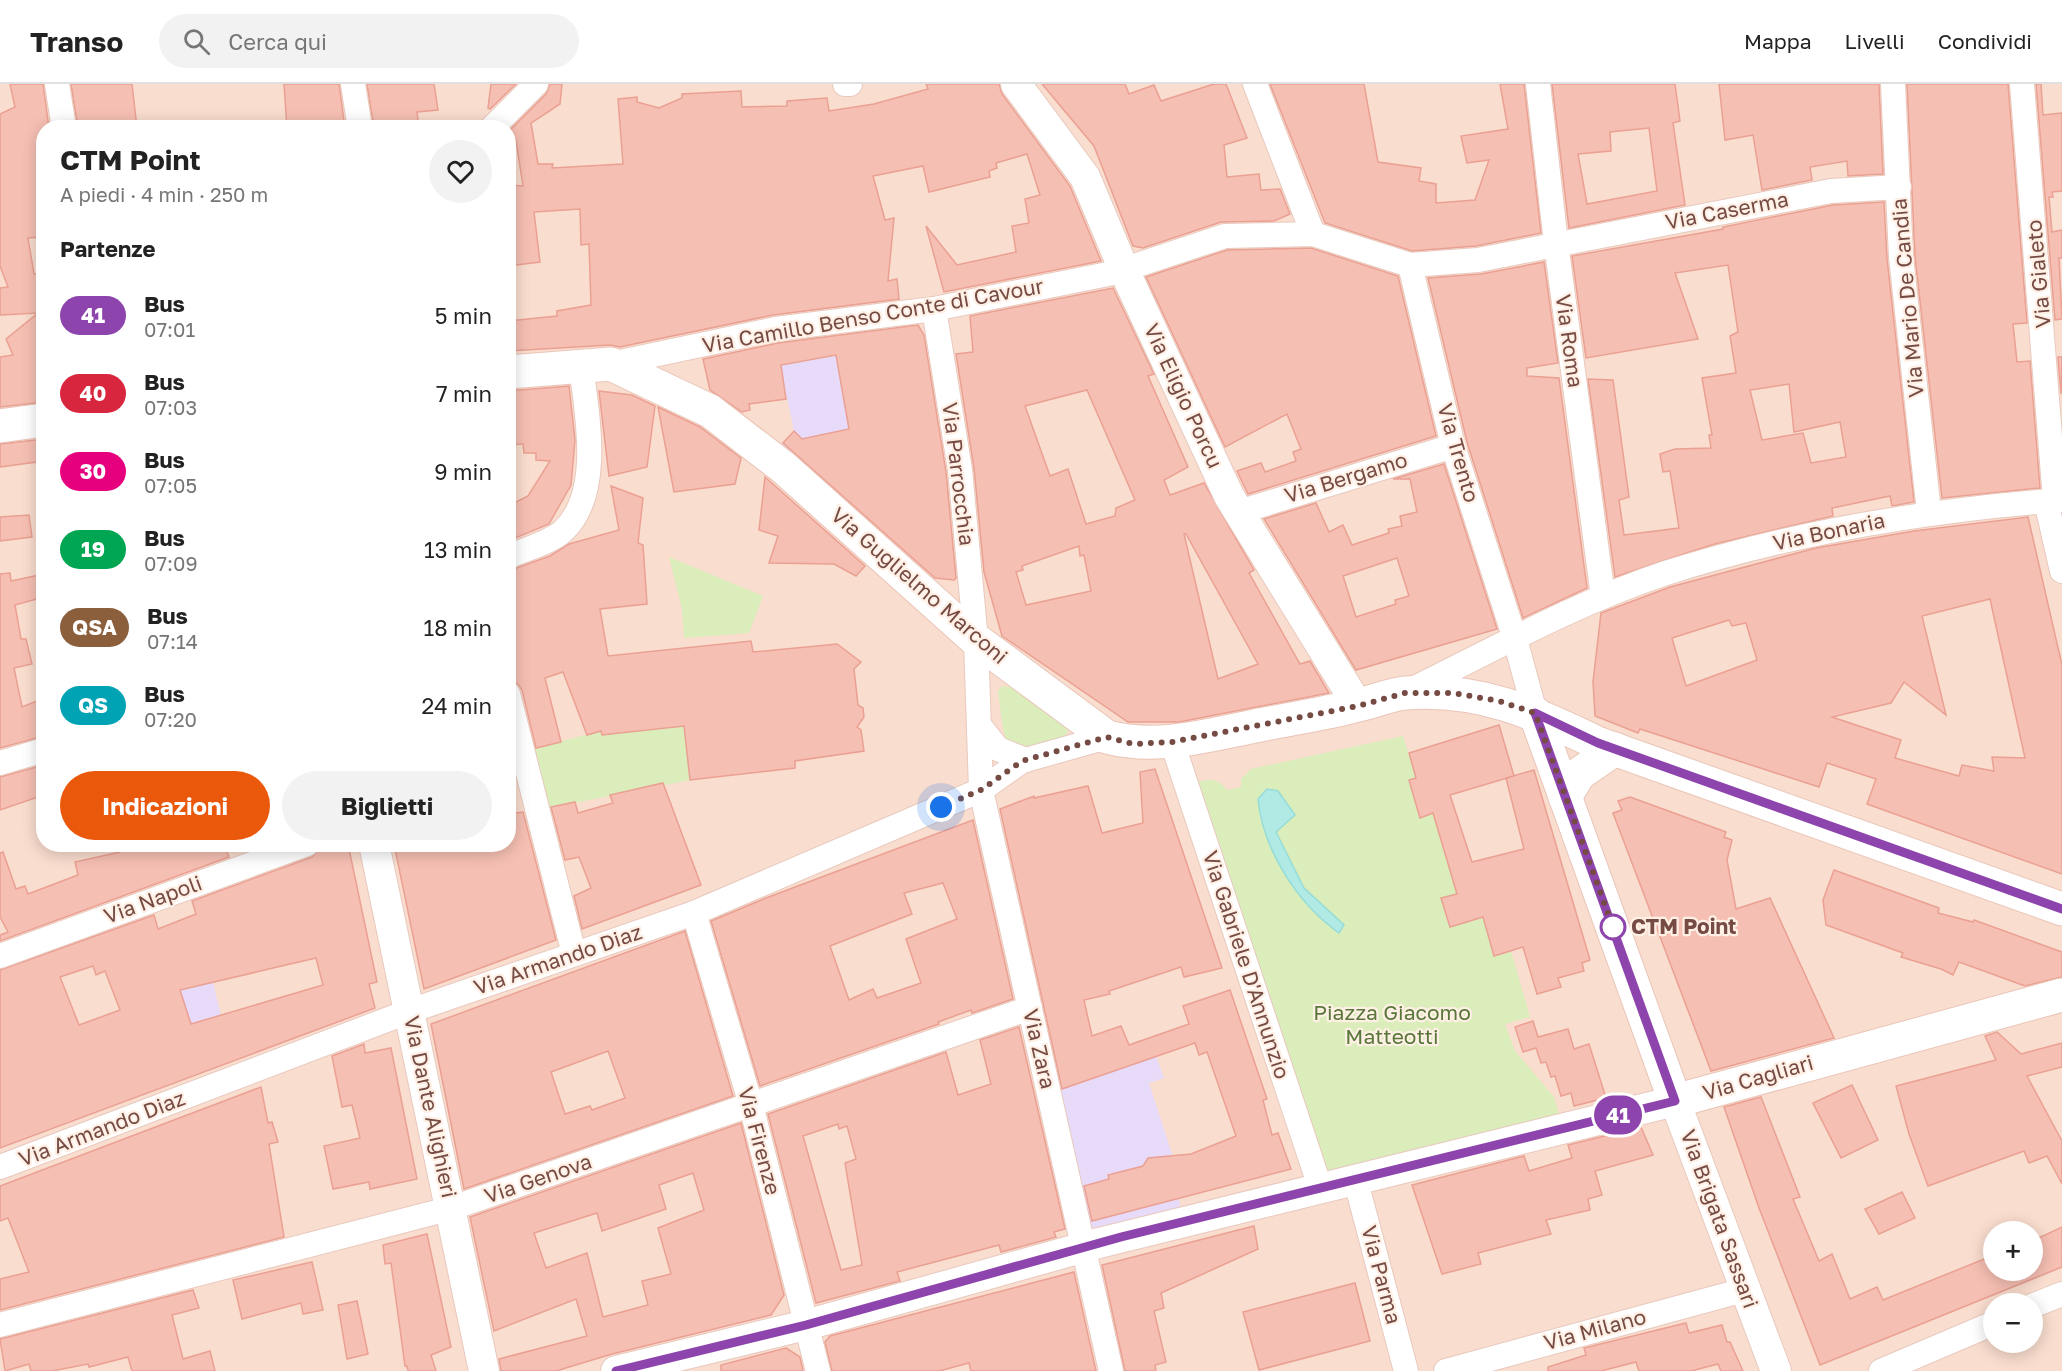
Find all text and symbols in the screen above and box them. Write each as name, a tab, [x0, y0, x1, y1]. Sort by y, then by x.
search box	[159, 14, 579, 68]
text: Transo	[30, 25, 123, 58]
icon: search	[180, 25, 213, 58]
text: Cerca qui	[228, 28, 327, 55]
text: Mappa	[1744, 28, 1812, 54]
text: Livelli	[1845, 28, 1905, 54]
text: Condividi	[1938, 28, 2032, 54]
button: heart	[429, 140, 492, 203]
text: CTM Point	[60, 143, 201, 176]
text: A piedi · 4 min · 250 m	[60, 182, 268, 206]
street label: Via Caserma	[1663, 185, 1791, 235]
street label: Via Mario De Candia	[1885, 197, 1929, 399]
street label: Via Gialeto	[2020, 219, 2056, 329]
text: Partenze	[60, 235, 155, 262]
street label: Via Camillo Benso Conte di Cavour	[700, 272, 1046, 358]
text: Bus	[144, 290, 185, 317]
street label: Via Roma	[1551, 293, 1589, 389]
text: 41	[81, 302, 105, 328]
text: 5 min	[435, 302, 492, 329]
text: 07:01	[144, 317, 195, 341]
street label: Via Eligio Porcu	[1139, 319, 1229, 472]
text: Bus	[144, 368, 185, 395]
text: 40	[80, 380, 106, 406]
text: 7 min	[436, 380, 492, 407]
text: 07:03	[144, 395, 197, 419]
street label: Via Trento	[1432, 400, 1485, 505]
street label: Via Parrocchia	[937, 401, 981, 547]
text: Bus	[144, 446, 185, 473]
street label: Via Bergamo	[1281, 446, 1410, 508]
text: 30	[80, 458, 106, 484]
text: 9 min	[434, 458, 492, 485]
text: 07:05	[144, 473, 197, 497]
street label: Via Guglielmo Marconi	[826, 501, 1013, 669]
street label: Via Bonaria	[1770, 506, 1887, 556]
text: Bus	[144, 524, 185, 551]
text: 19	[81, 536, 105, 562]
text: 13 min	[424, 536, 492, 563]
text: 07:09	[144, 551, 198, 575]
text: Bus	[147, 602, 188, 629]
text: QSA	[72, 614, 117, 640]
text: 18 min	[424, 614, 492, 641]
text: 07:14	[147, 629, 198, 653]
text: Bus	[144, 680, 185, 707]
text: QS	[78, 692, 108, 718]
text: 24 min	[421, 692, 492, 719]
text: 07:20	[144, 707, 197, 731]
button: Indicazioni	[60, 771, 270, 840]
button: Biglietti	[282, 771, 492, 840]
your location	[926, 792, 956, 822]
street label: Via Gabriele D'Annunzio	[1198, 847, 1296, 1082]
street label: Via Napoli	[100, 869, 205, 929]
place label: CTM Point	[1631, 913, 1737, 939]
marker: CTM Point	[1600, 914, 1626, 940]
street label: Via Armando Diaz	[470, 918, 645, 1000]
park label: Piazza Giacomo Matteotti	[1313, 999, 1471, 1049]
street label: Via Zara	[1018, 1006, 1062, 1091]
street label: Via Dante Alighieri	[399, 1013, 463, 1200]
street label: Via Cagliari	[1699, 1049, 1816, 1105]
street label: Via Armando Diaz	[15, 1084, 189, 1172]
street label: Via Firenze	[733, 1084, 787, 1198]
line badge: 41	[1591, 1096, 1645, 1134]
text: 41	[1606, 1102, 1630, 1128]
street label: Via Brigata Sassari	[1676, 1126, 1764, 1311]
street label: Via Genova	[481, 1148, 595, 1209]
map controls	[1983, 1221, 2043, 1353]
button: +	[1983, 1221, 2043, 1281]
street label: Via Parma	[1356, 1223, 1408, 1327]
button: −	[1983, 1293, 2043, 1353]
street label: Via Milano	[1541, 1303, 1649, 1355]

